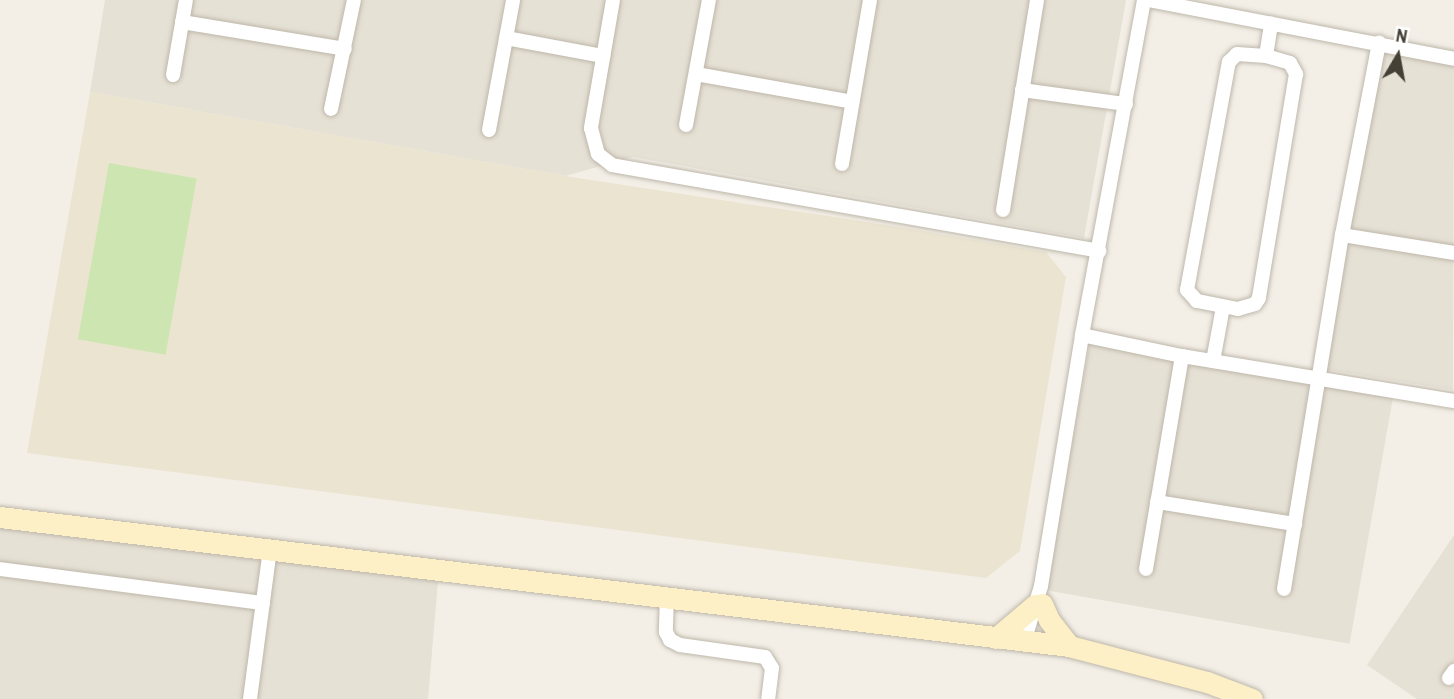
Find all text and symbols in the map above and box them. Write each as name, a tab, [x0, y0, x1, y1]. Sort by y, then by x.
north arrow	[1363, 21, 1433, 91]
text: N	[1394, 22, 1409, 49]

